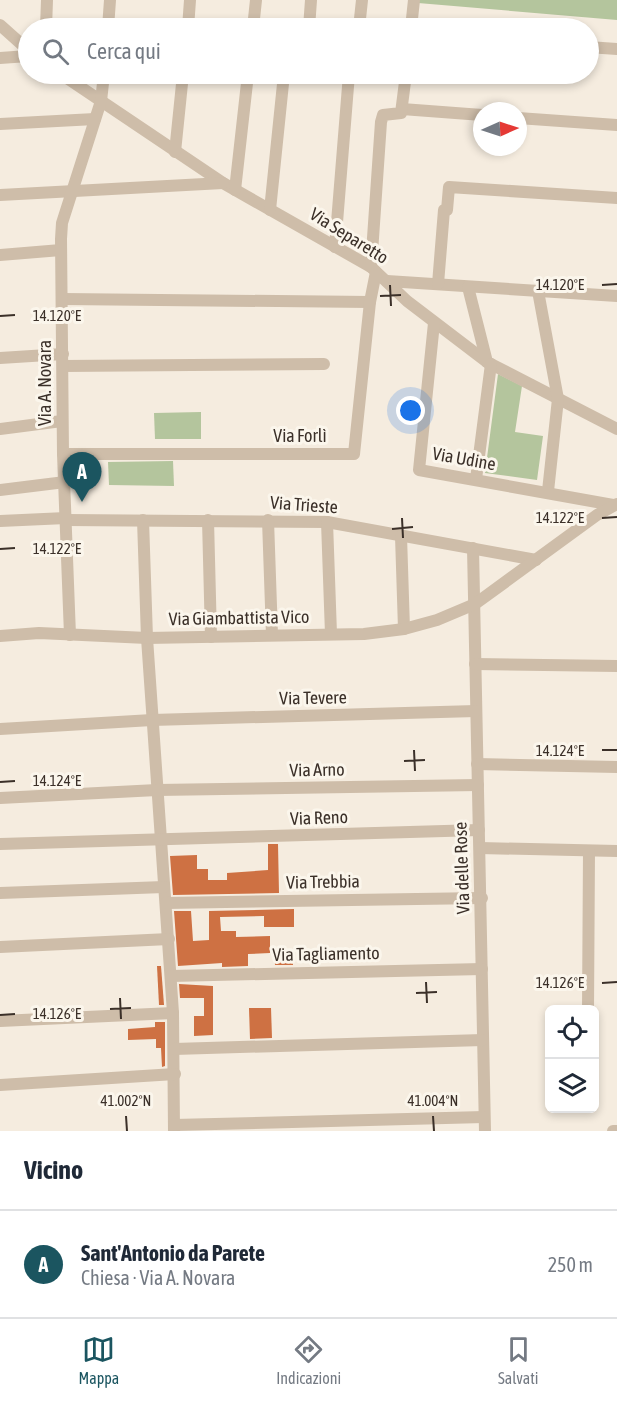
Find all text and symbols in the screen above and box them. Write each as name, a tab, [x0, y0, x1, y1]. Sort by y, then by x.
search box	[18, 18, 599, 84]
icon: search	[39, 35, 72, 68]
text: Cerca qui	[87, 38, 161, 64]
north arrow	[473, 102, 527, 156]
street label: Via Separetto	[306, 203, 392, 268]
text: 14.120°E	[536, 276, 585, 293]
text: 14.120°E	[33, 307, 82, 324]
street label: Via A. Novara	[34, 340, 55, 426]
your location	[396, 396, 425, 425]
street label: Via Forlì	[273, 425, 327, 446]
street label: Via Udine	[431, 443, 497, 474]
pin: A	[62, 452, 101, 502]
street label: Via Trieste	[269, 492, 339, 517]
text: 14.122°E	[536, 509, 585, 526]
text: 14.122°E	[33, 540, 82, 557]
street label: Via Giambattista Vico	[168, 606, 309, 629]
street label: Via Tevere	[279, 686, 347, 709]
text: 14.124°E	[536, 742, 585, 759]
street label: Via Arno	[289, 759, 345, 780]
text: 14.124°E	[33, 772, 82, 789]
street label: Via Reno	[290, 806, 348, 829]
street label: Via delle Rose	[449, 821, 474, 915]
street label: Via Trebbia	[286, 870, 360, 893]
street label: Via Tagliamento	[272, 942, 380, 965]
text: 14.126°E	[536, 974, 585, 991]
text: 14.126°E	[33, 1005, 82, 1022]
map controls	[545, 1005, 599, 1113]
button: locate	[545, 1005, 599, 1059]
button: layers	[545, 1059, 599, 1113]
text: 41.002°N	[101, 1092, 151, 1109]
text: 41.004°N	[408, 1092, 458, 1109]
text: Vicino	[24, 1155, 83, 1185]
text: Sant'Antonio da Parete	[81, 1240, 265, 1266]
text: A	[39, 1253, 48, 1276]
text: 250 m	[548, 1253, 593, 1276]
text: Chiesa · Via A. Novara	[81, 1266, 235, 1289]
tab: Mappa	[78, 1333, 119, 1387]
tab: Indicazioni	[276, 1333, 341, 1387]
tab: Salvati	[498, 1333, 538, 1387]

